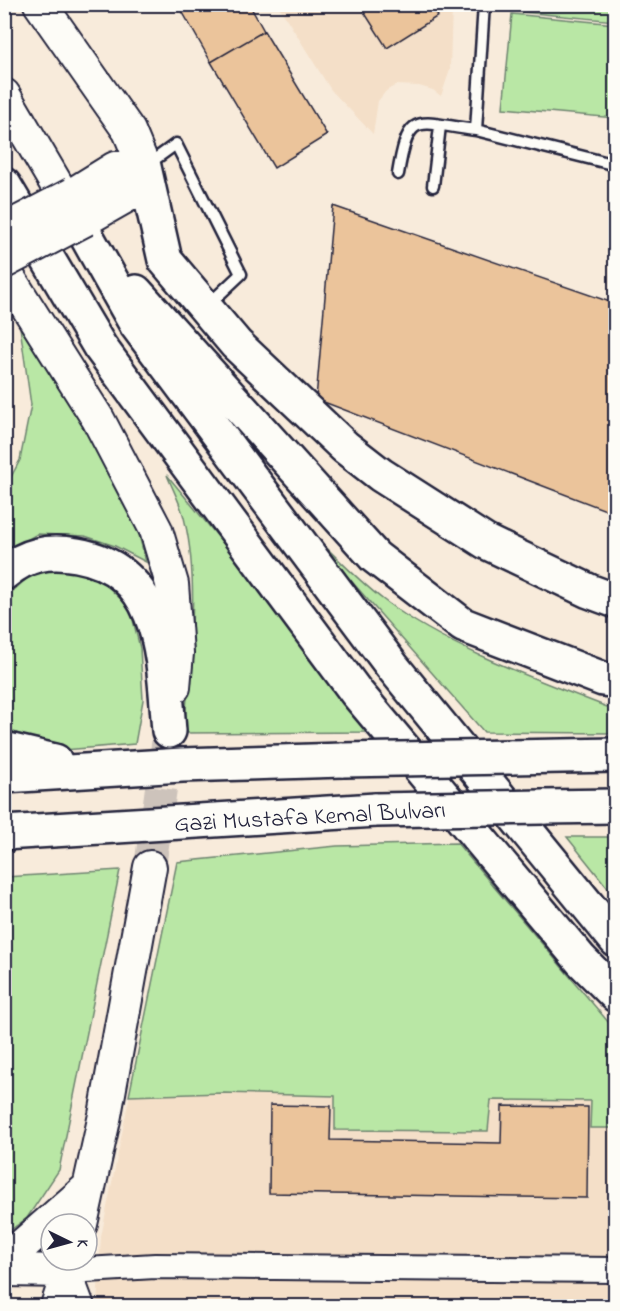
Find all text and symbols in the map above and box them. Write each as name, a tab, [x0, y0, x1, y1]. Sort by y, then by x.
street label: Gazi Mustafa Kemal Bulvarı	[174, 794, 447, 843]
north arrow	[39, 1212, 99, 1272]
text: K	[70, 1238, 94, 1249]

